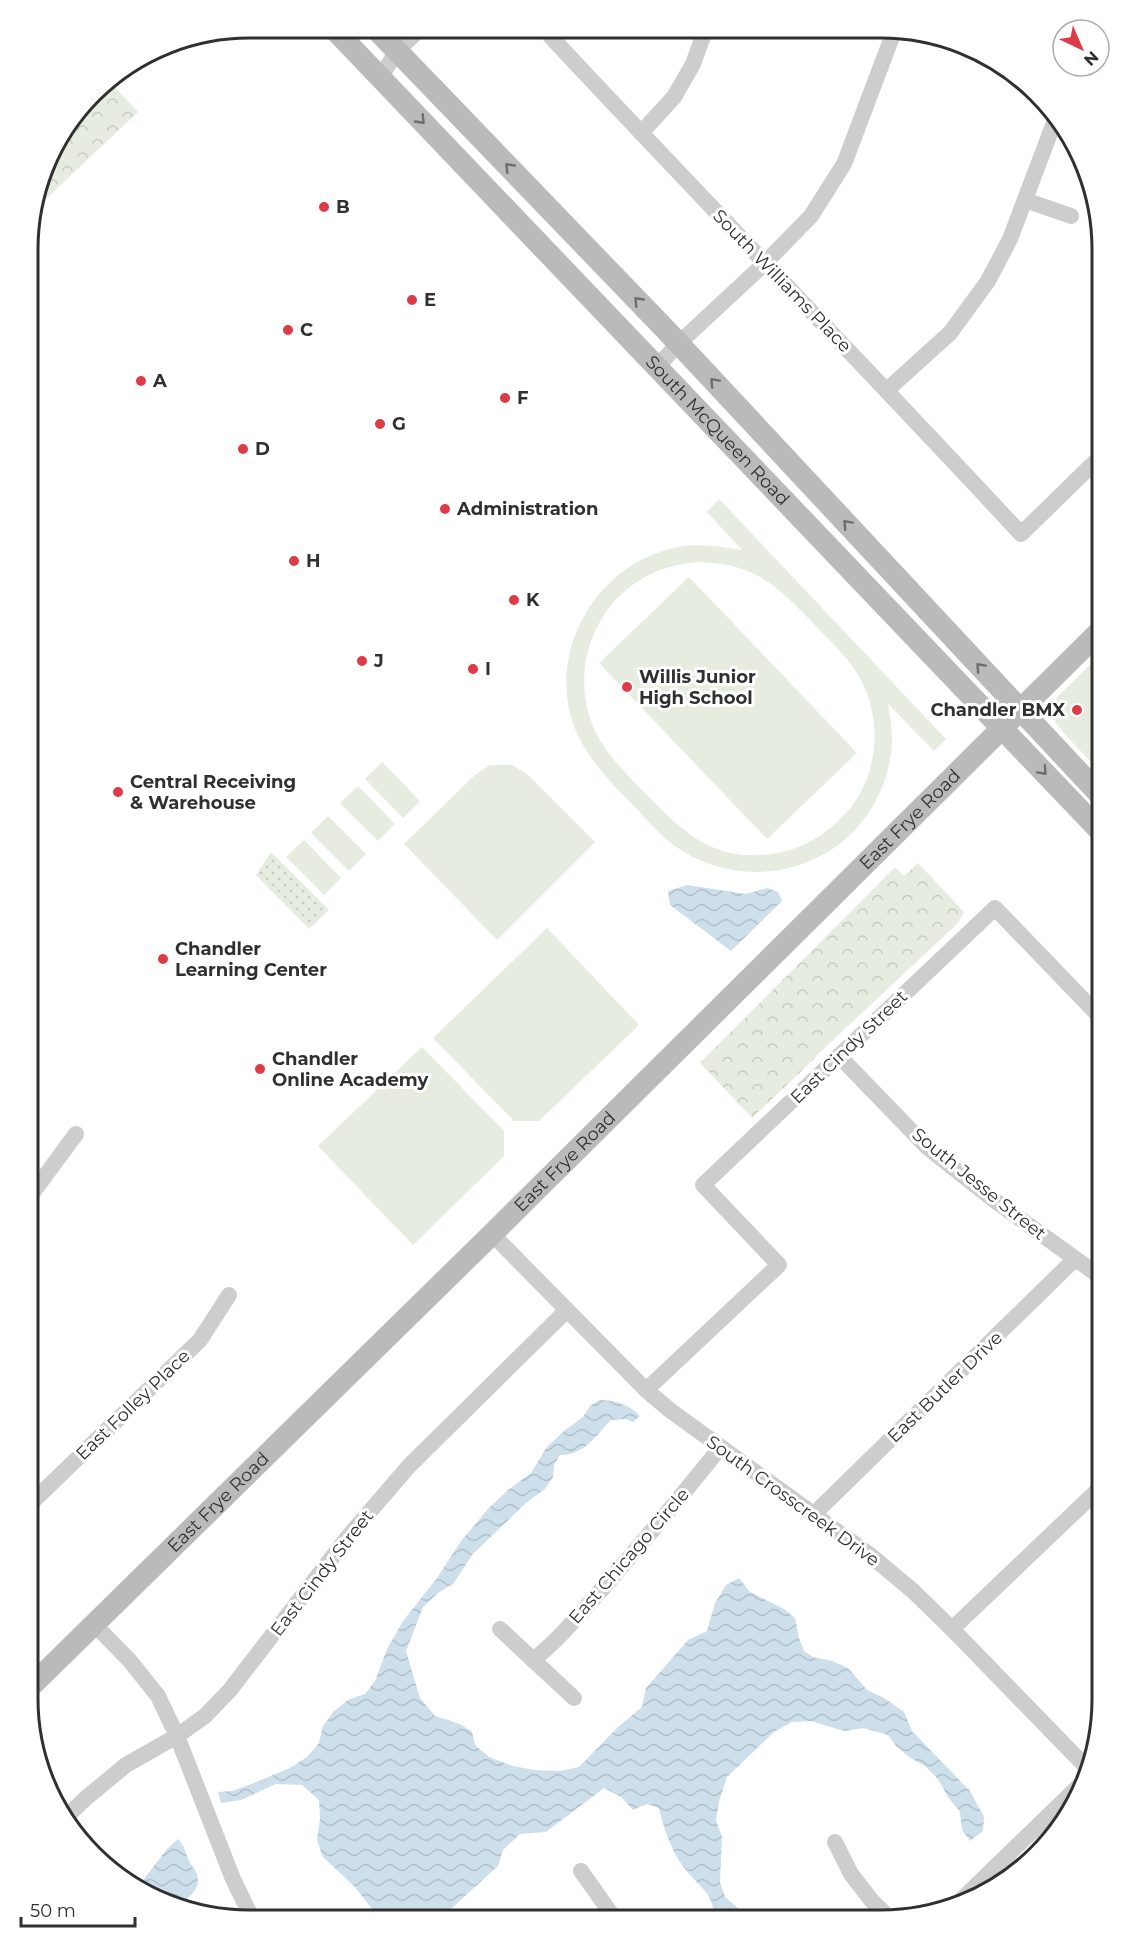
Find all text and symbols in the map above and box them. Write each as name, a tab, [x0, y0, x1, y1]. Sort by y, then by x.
north arrow	[1051, 18, 1111, 78]
text: N	[1080, 47, 1102, 70]
one-way arrow	[414, 113, 425, 124]
one-way arrow	[505, 164, 516, 174]
place label: B	[336, 196, 350, 218]
marker: B	[317, 200, 331, 214]
street label: South Williams Place	[708, 205, 856, 357]
place label: E	[424, 289, 436, 311]
marker: E	[405, 293, 419, 307]
one-way arrow	[635, 298, 646, 309]
place label: C	[300, 319, 313, 341]
marker: C	[281, 323, 295, 337]
street label: South McQueen Road	[641, 351, 794, 510]
place label: A	[152, 370, 167, 392]
marker: A	[134, 374, 148, 388]
one-way arrow	[711, 379, 722, 390]
place label: F	[517, 387, 529, 409]
marker: F	[498, 391, 512, 405]
place label: G	[392, 413, 406, 435]
marker: G	[373, 417, 387, 431]
place label: D	[255, 438, 270, 460]
marker: D	[236, 442, 250, 456]
place label: Administration	[456, 498, 598, 520]
marker: Administration	[438, 502, 452, 516]
one-way arrow	[843, 520, 854, 531]
place label: H	[306, 550, 321, 572]
marker: H	[287, 554, 301, 568]
place label: K	[526, 589, 540, 611]
marker: K	[507, 593, 521, 607]
place label: J	[373, 650, 384, 672]
marker: J	[355, 654, 369, 668]
place label: I	[485, 658, 491, 680]
marker: I	[466, 662, 480, 676]
one-way arrow	[976, 663, 987, 674]
place label: Willis Junior High School	[639, 666, 756, 709]
marker: Willis Junior High School	[620, 680, 634, 694]
place label: Chandler BMX	[930, 699, 1065, 721]
marker: Chandler BMX	[1070, 703, 1084, 717]
one-way arrow	[1035, 763, 1046, 774]
street label: East Frye Road	[855, 764, 965, 874]
place label: Central Receiving & Warehouse	[130, 771, 296, 814]
marker: Central Receiving & Warehouse	[111, 785, 125, 799]
place label: Chandler Learning Center	[175, 938, 327, 981]
marker: Chandler Learning Center	[156, 952, 170, 966]
street label: East Cindy Street	[786, 986, 912, 1108]
place label: Chandler Online Academy	[272, 1048, 428, 1091]
marker: Chandler Online Academy	[253, 1062, 267, 1076]
street label: East Frye Road	[510, 1107, 620, 1217]
street label: South Jesse Street	[908, 1123, 1050, 1245]
street label: East Butler Drive	[883, 1327, 1007, 1447]
street label: East Folley Place	[71, 1345, 195, 1465]
street label: South Crosscreek Drive	[702, 1431, 884, 1571]
street label: East Frye Road	[163, 1448, 274, 1557]
street label: East Chicago Circle	[564, 1484, 694, 1628]
street label: East Cindy Street	[266, 1506, 378, 1640]
scale bar	[21, 1890, 135, 1928]
text: 50 m	[30, 1900, 76, 1922]

